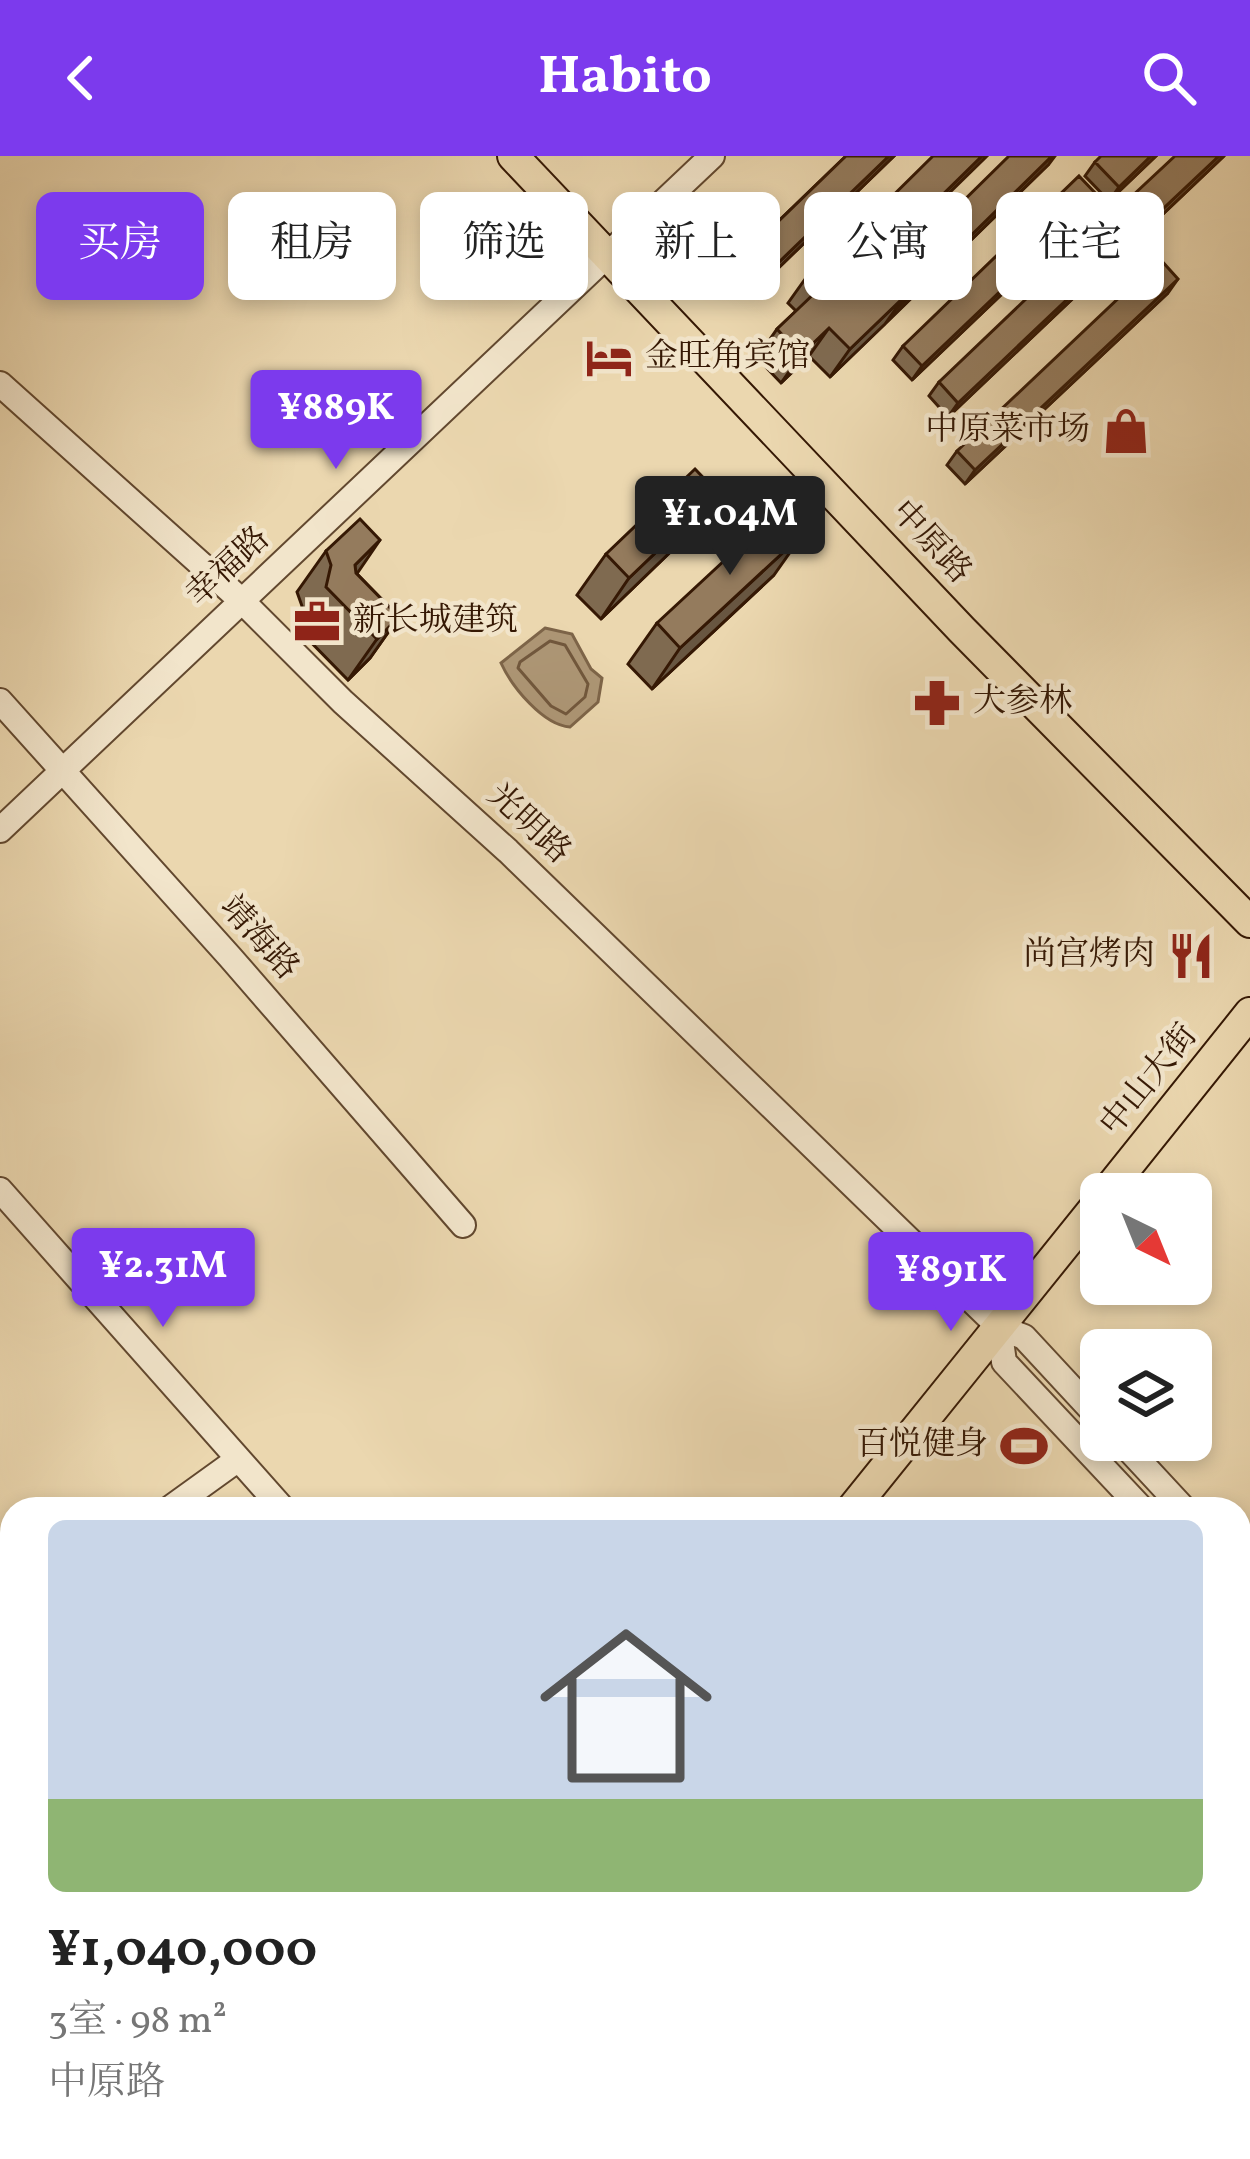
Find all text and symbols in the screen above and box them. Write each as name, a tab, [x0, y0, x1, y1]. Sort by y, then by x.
text: Habito	[538, 41, 712, 116]
icon: back	[48, 45, 114, 111]
icon: search	[1136, 45, 1202, 111]
chip: 买房	[36, 192, 204, 300]
chip: 租房	[228, 192, 396, 300]
chip: 筛选	[420, 192, 588, 300]
chip: 新上	[612, 192, 780, 300]
chip: 公寓	[804, 192, 972, 300]
chip: 住宅	[996, 192, 1164, 300]
hotel icon: 金旺角宾馆	[584, 333, 634, 383]
place label: 金旺角宾馆	[645, 335, 810, 381]
pin: ¥889K	[252, 370, 420, 472]
text: ¥889K	[278, 382, 394, 436]
shop icon: 中原菜市场	[1101, 406, 1151, 456]
place label: 中原菜市场	[925, 408, 1090, 454]
pin: ¥1.04M	[632, 476, 828, 578]
text: ¥1.04M	[662, 488, 798, 542]
street label: 中原路	[879, 491, 981, 595]
street label: 幸福路	[177, 517, 281, 619]
office icon: 新长城建筑	[292, 597, 342, 647]
place label: 新长城建筑	[353, 599, 518, 645]
pharmacy icon: 大参林	[912, 678, 962, 728]
place label: 大参林	[973, 680, 1072, 726]
street label: 光明路	[476, 774, 580, 876]
street label: 靖海路	[208, 887, 308, 991]
restaurant icon: 尚宫烤肉	[1166, 931, 1216, 981]
place label: 尚宫烤肉	[1023, 933, 1155, 979]
street label: 中山大街	[1091, 1015, 1209, 1147]
north arrow	[1080, 1173, 1212, 1305]
map controls	[1080, 1173, 1212, 1461]
pin: ¥2.31M	[65, 1228, 261, 1330]
pin: ¥891K	[867, 1232, 1035, 1334]
text: ¥2.31M	[99, 1240, 227, 1294]
text: ¥891K	[895, 1244, 1007, 1298]
button: layers	[1080, 1329, 1212, 1461]
sports icon: 百悦健身	[999, 1421, 1049, 1471]
place label: 百悦健身	[856, 1423, 988, 1469]
icon: home	[518, 1598, 734, 1814]
text: ¥1,040,000	[48, 1916, 317, 1987]
text: 3室 · 98 m²	[48, 1995, 227, 2049]
text: 中原路	[48, 2057, 165, 2111]

